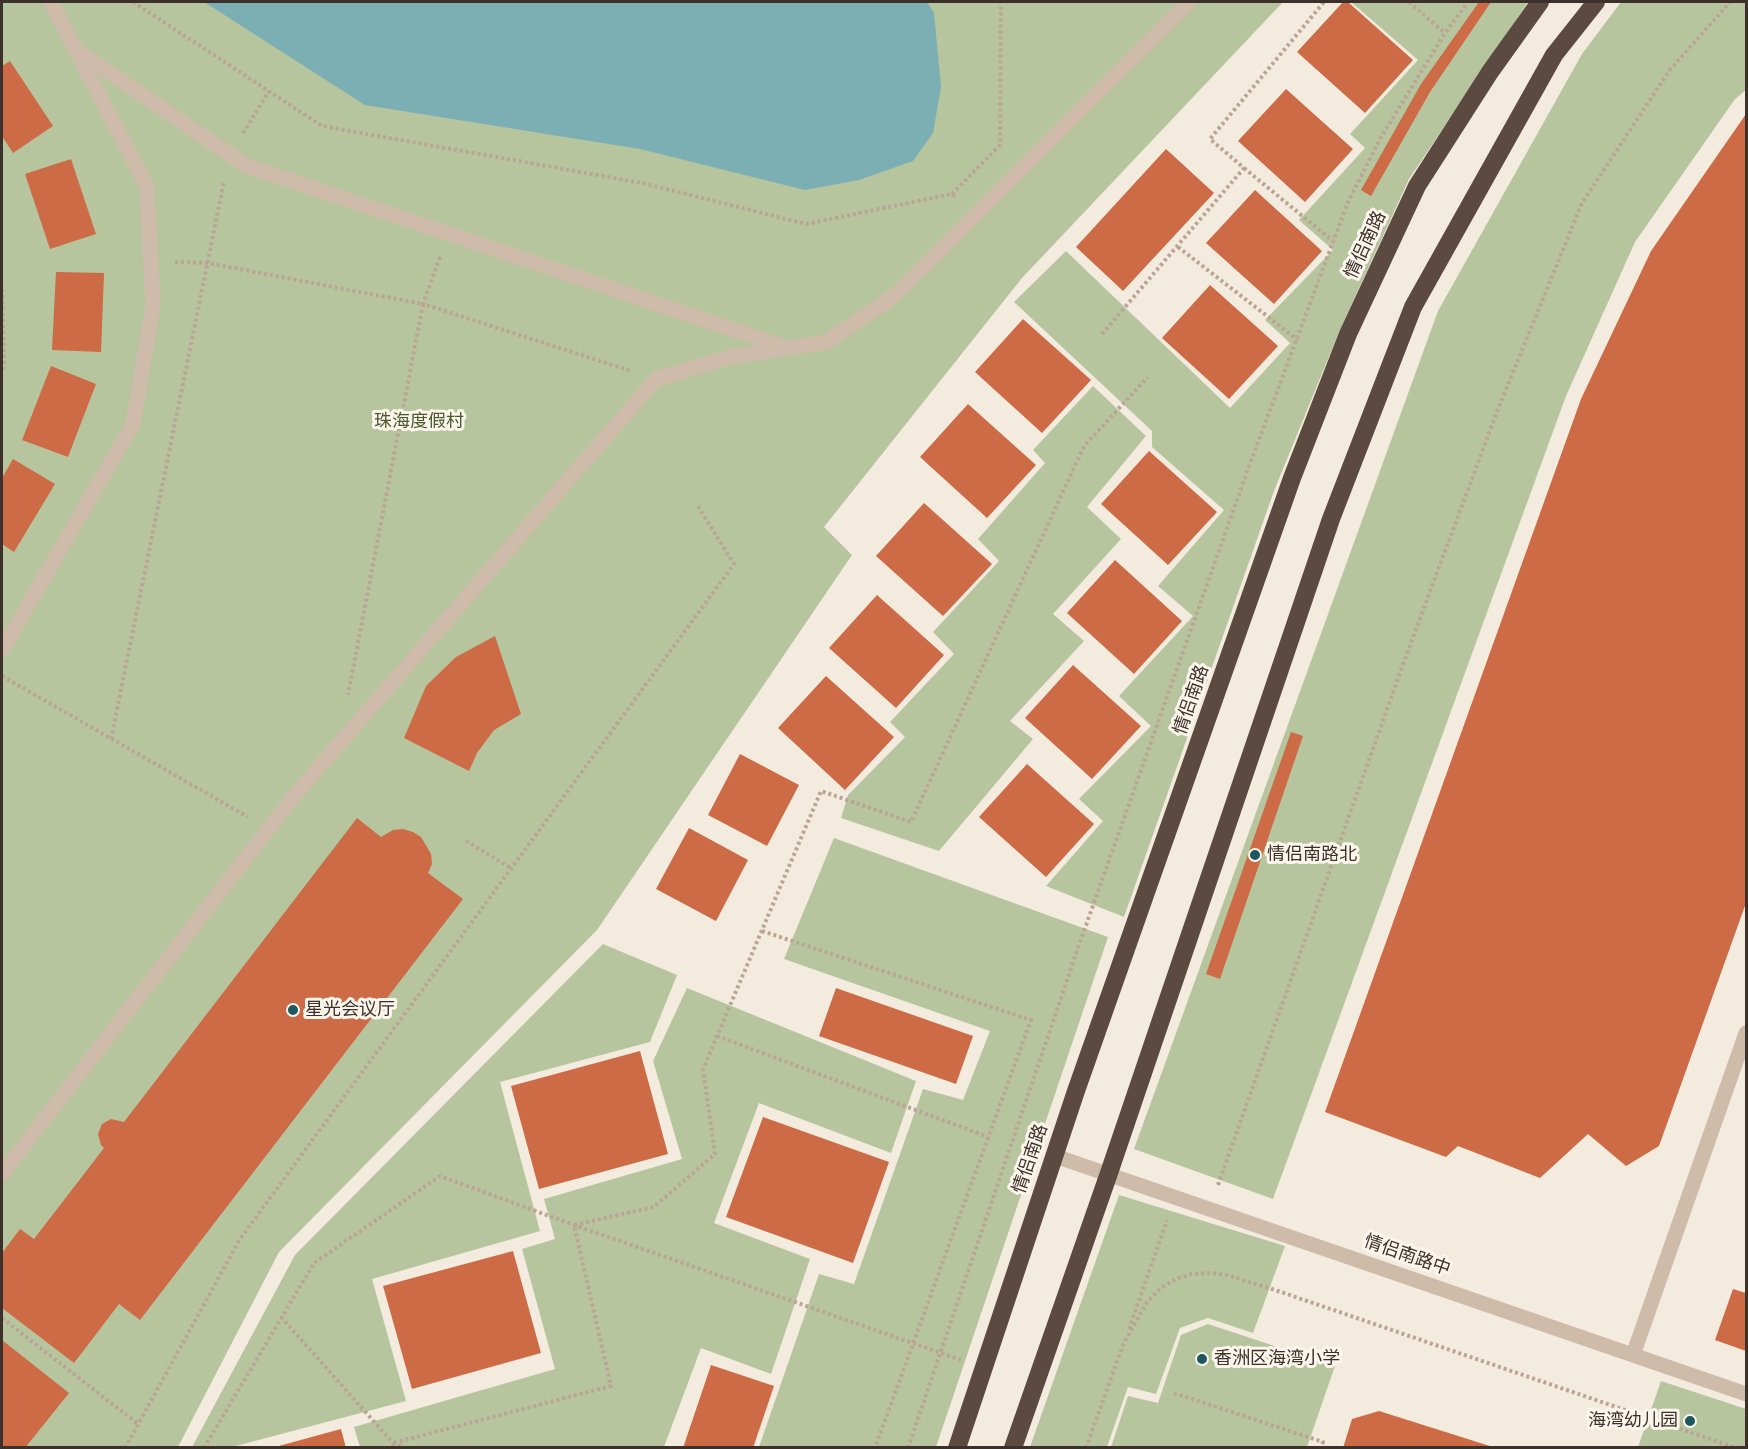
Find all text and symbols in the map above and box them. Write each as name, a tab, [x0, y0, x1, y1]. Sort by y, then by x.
street label: 情侣南路	[1341, 208, 1391, 282]
park label: 珠海度假村	[374, 411, 464, 433]
street label: 情侣南路	[1170, 662, 1214, 738]
place label: 情侣南路北	[1267, 844, 1357, 866]
marker: 情侣南路北	[1248, 848, 1262, 862]
place label: 星光会议厅	[305, 999, 395, 1021]
marker: 星光会议厅	[286, 1003, 300, 1017]
street label: 情侣南路	[1009, 1121, 1053, 1197]
street label: 情侣南路中	[1361, 1231, 1453, 1281]
place label: 香洲区海湾小学	[1214, 1348, 1340, 1370]
marker: 香洲区海湾小学	[1195, 1352, 1209, 1366]
place label: 海湾幼儿园	[1588, 1410, 1678, 1432]
marker: 海湾幼儿园	[1683, 1414, 1697, 1428]

